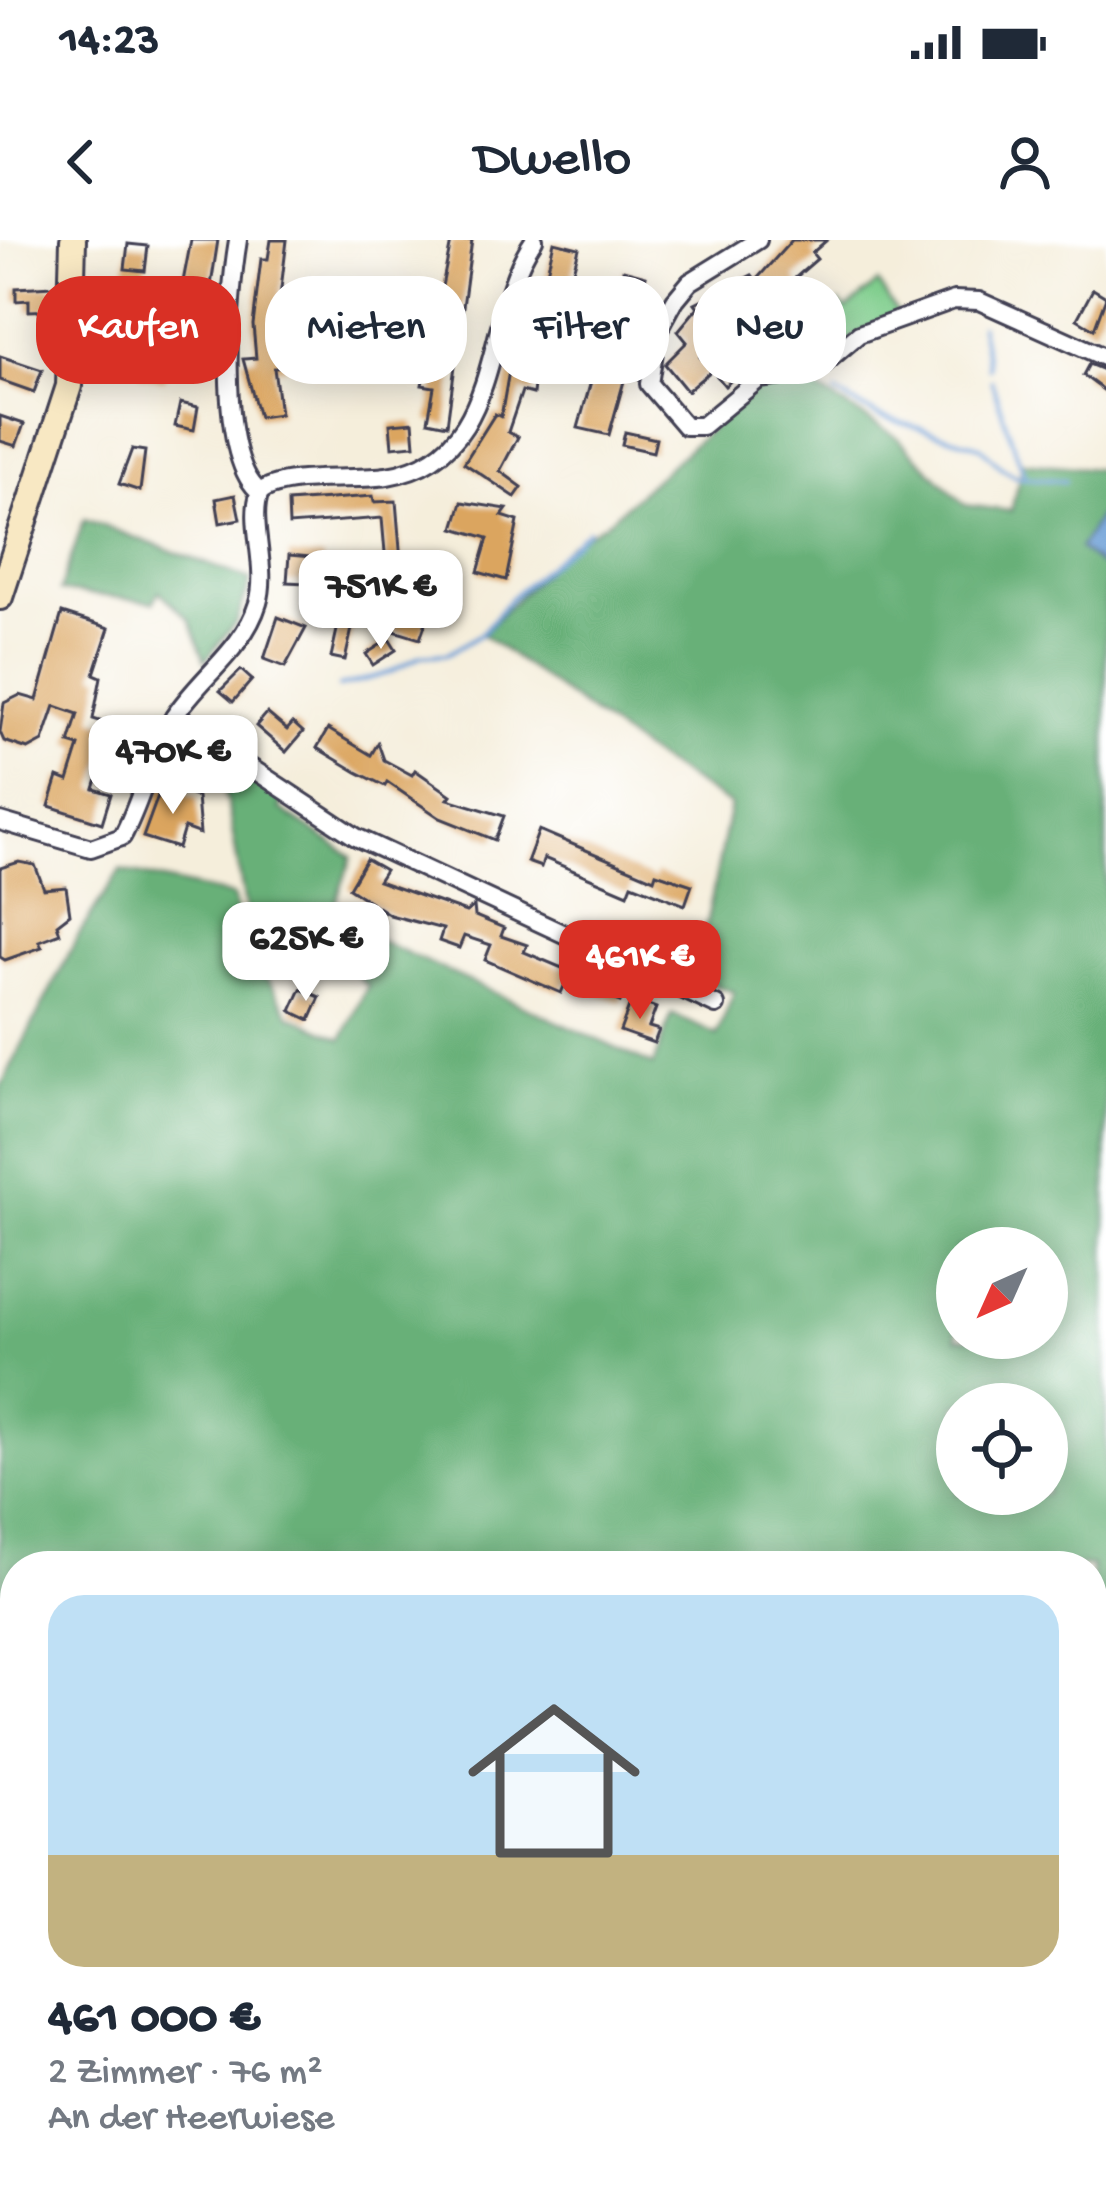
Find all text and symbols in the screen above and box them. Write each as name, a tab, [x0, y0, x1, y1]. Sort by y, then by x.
text: 14:23	[60, 16, 159, 69]
icon: back	[48, 129, 114, 195]
icon: person	[992, 129, 1058, 195]
text: Dwello	[475, 130, 631, 194]
chip: Kaufen	[36, 276, 241, 384]
chip: Mieten	[265, 276, 467, 384]
chip: Filter	[491, 276, 669, 384]
chip: Neu	[693, 276, 846, 384]
pin: 751K €	[283, 550, 479, 652]
text: 751K €	[326, 566, 436, 612]
pin: 470K €	[75, 715, 271, 817]
text: 470K €	[116, 731, 230, 777]
pin: 625K €	[208, 902, 404, 1004]
text: 625K €	[249, 918, 363, 964]
pin: 461K €	[542, 920, 738, 1022]
text: 461K €	[586, 936, 694, 982]
north arrow	[936, 1227, 1068, 1359]
map controls	[936, 1227, 1068, 1515]
button: locate	[936, 1383, 1068, 1515]
icon: home	[446, 1673, 662, 1889]
text: 461 000 €	[48, 1991, 260, 2051]
text: 2 Zimmer · 76 m²	[48, 2051, 323, 2097]
text: An der Heerwiese	[48, 2097, 334, 2143]

